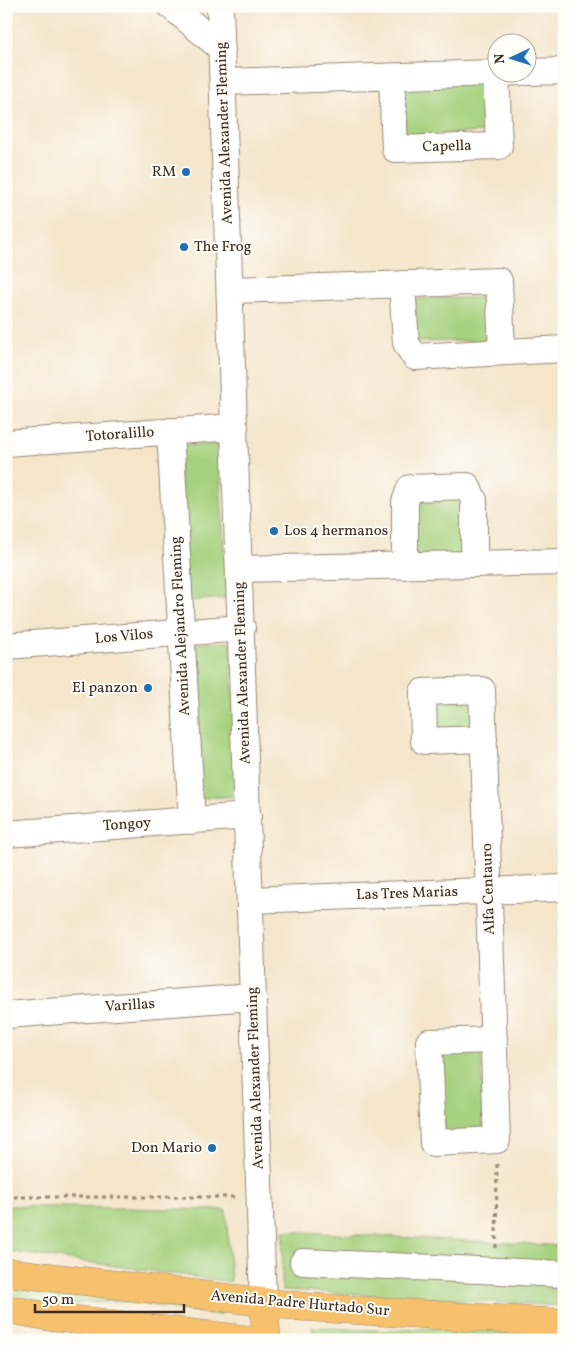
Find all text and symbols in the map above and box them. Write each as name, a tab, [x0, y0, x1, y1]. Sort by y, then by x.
north arrow	[488, 32, 538, 82]
street label: Avenida Alexander Fleming	[211, 41, 239, 225]
text: N	[491, 53, 510, 65]
street label: Capella	[422, 136, 472, 158]
place label: RM	[152, 162, 176, 183]
marker: RM	[180, 166, 192, 178]
place label: The Frog	[194, 237, 252, 258]
marker: The Frog	[178, 241, 190, 253]
street label: Totoralillo	[85, 422, 155, 448]
place label: Los 4 hermanos	[284, 521, 388, 542]
marker: Los 4 hermanos	[268, 525, 280, 537]
street label: Avenida Alejandro Fleming	[166, 535, 196, 716]
street label: Avenida Alexander Fleming	[229, 581, 257, 765]
street label: Los Vilos	[94, 624, 154, 650]
place label: El panzon	[72, 678, 138, 699]
marker: El panzon	[142, 682, 154, 694]
street label: Tongoy	[102, 813, 152, 837]
street label: Alfa Centauro	[477, 843, 501, 935]
street label: Las Tres Marias	[356, 882, 458, 906]
street label: Avenida Alexander Fleming	[242, 986, 270, 1170]
street label: Varillas	[104, 994, 156, 1018]
place label: Don Mario	[131, 1138, 202, 1159]
marker: Don Mario	[206, 1142, 218, 1154]
scale bar	[35, 1281, 184, 1313]
street label: Avenida Padre Hurtado Sur	[210, 1286, 390, 1322]
text: 50 m	[42, 1290, 74, 1311]

